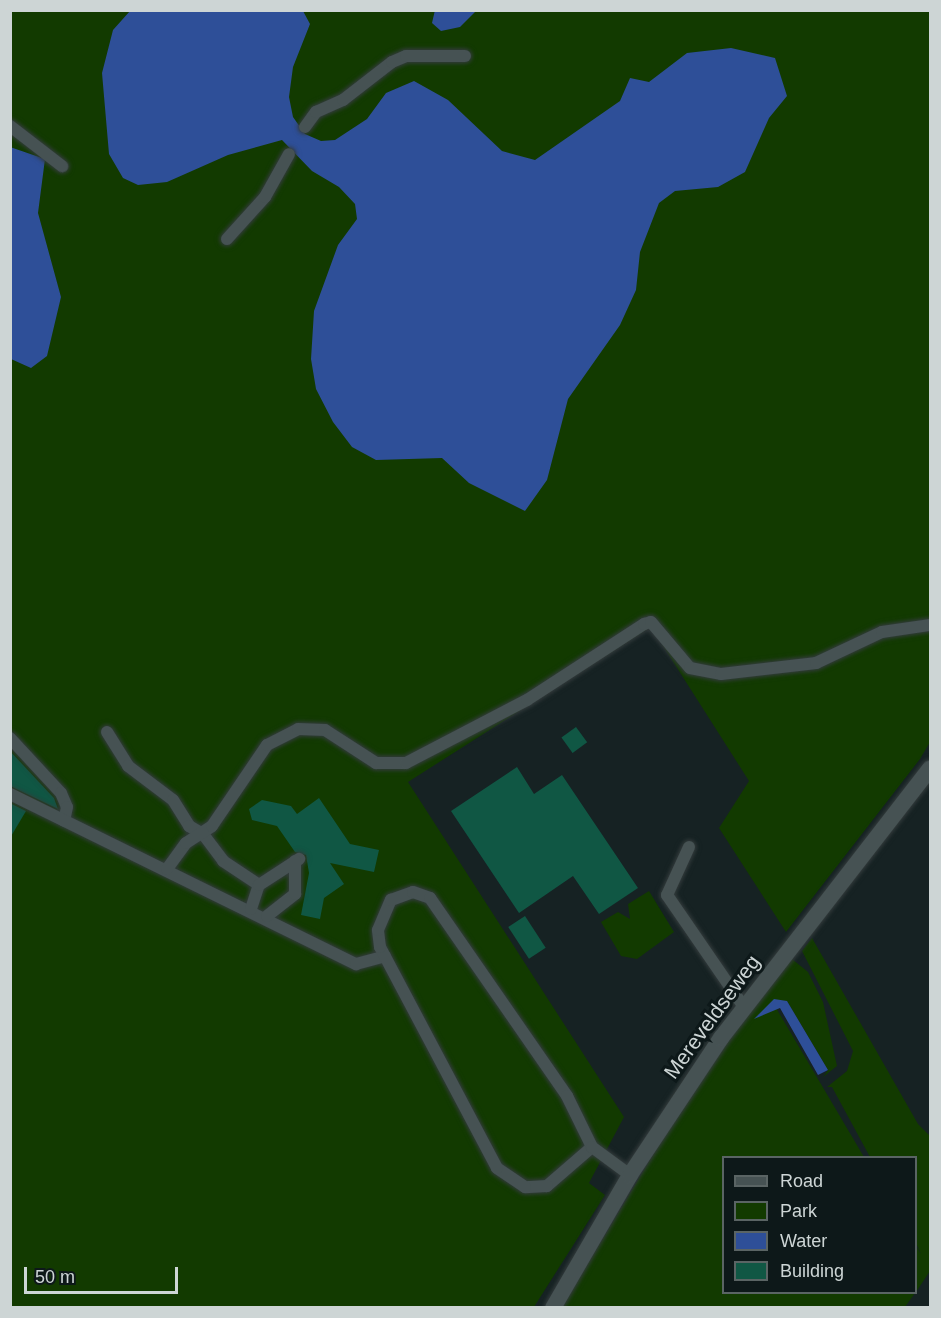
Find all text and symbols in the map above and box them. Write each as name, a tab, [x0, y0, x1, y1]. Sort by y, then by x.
street label: Mereveldseweg	[659, 950, 765, 1084]
legend	[722, 1156, 917, 1294]
text: Road	[780, 1171, 823, 1191]
text: Park	[780, 1201, 817, 1221]
text: Water	[780, 1231, 827, 1251]
scale bar	[27, 1255, 182, 1293]
text: Building	[780, 1261, 844, 1281]
text: 50 m	[35, 1267, 75, 1287]

